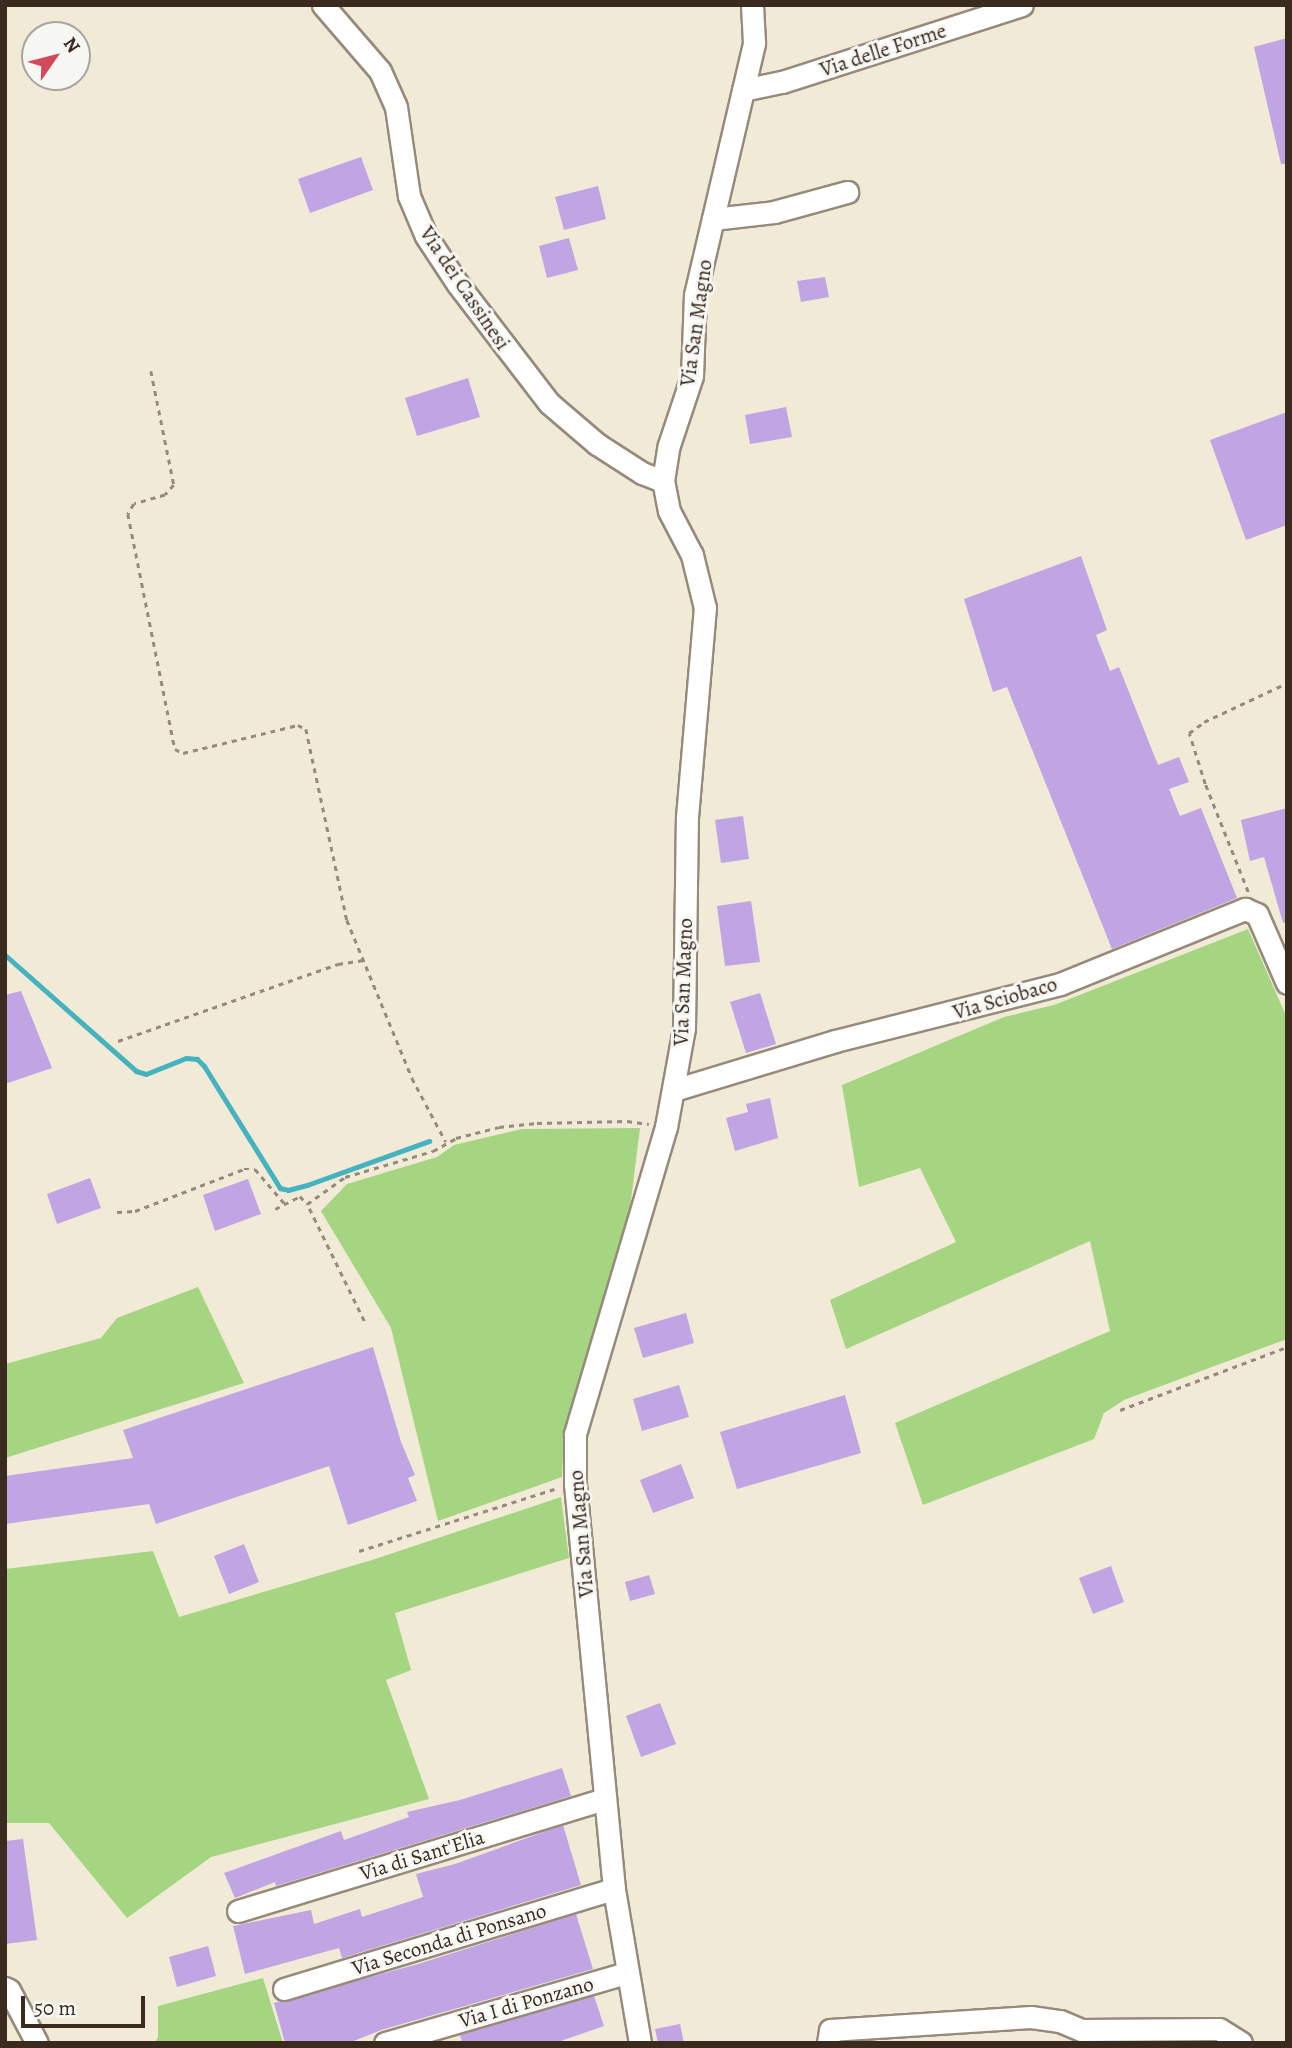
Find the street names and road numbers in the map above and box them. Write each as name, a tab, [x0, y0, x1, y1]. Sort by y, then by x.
street label: Via delle Forme	[817, 18, 949, 82]
street label: Via dei Cassinesi	[414, 221, 516, 355]
street label: Via San Magno	[675, 258, 717, 388]
street label: Via San Magno	[668, 918, 698, 1046]
street label: Via Sciobaco	[950, 971, 1060, 1025]
street label: Via San Magno	[563, 1469, 599, 1599]
street label: Via di Sant'Elia	[357, 1824, 487, 1886]
street label: Via Seconda di Ponsano	[349, 1897, 549, 1981]
street label: Via I di Ponzano	[456, 1971, 596, 2033]

